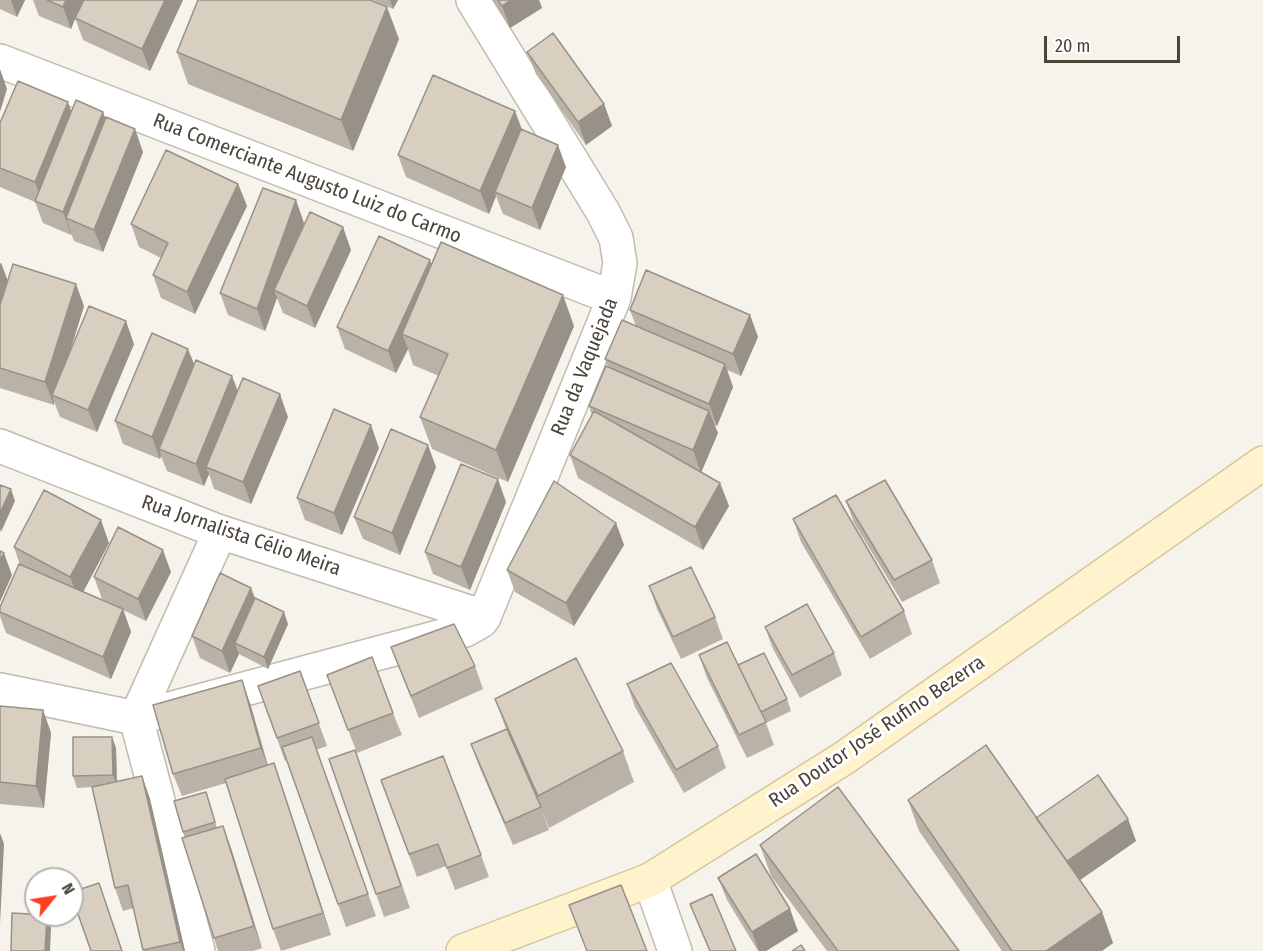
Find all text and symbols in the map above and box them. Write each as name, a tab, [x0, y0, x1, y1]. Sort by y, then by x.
scale bar	[1047, 24, 1184, 62]
text: 20 m	[1055, 35, 1090, 57]
street label: Rua Comerciante Augusto Luiz do Carmo	[149, 109, 465, 249]
street label: Rua da Vaquejada	[546, 295, 624, 439]
street label: Rua Jornalista Célio Meira	[138, 491, 344, 581]
street label: Rua Doutor José Rufino Bezerra	[765, 651, 989, 813]
north arrow	[24, 867, 84, 927]
text: N	[58, 880, 79, 898]

